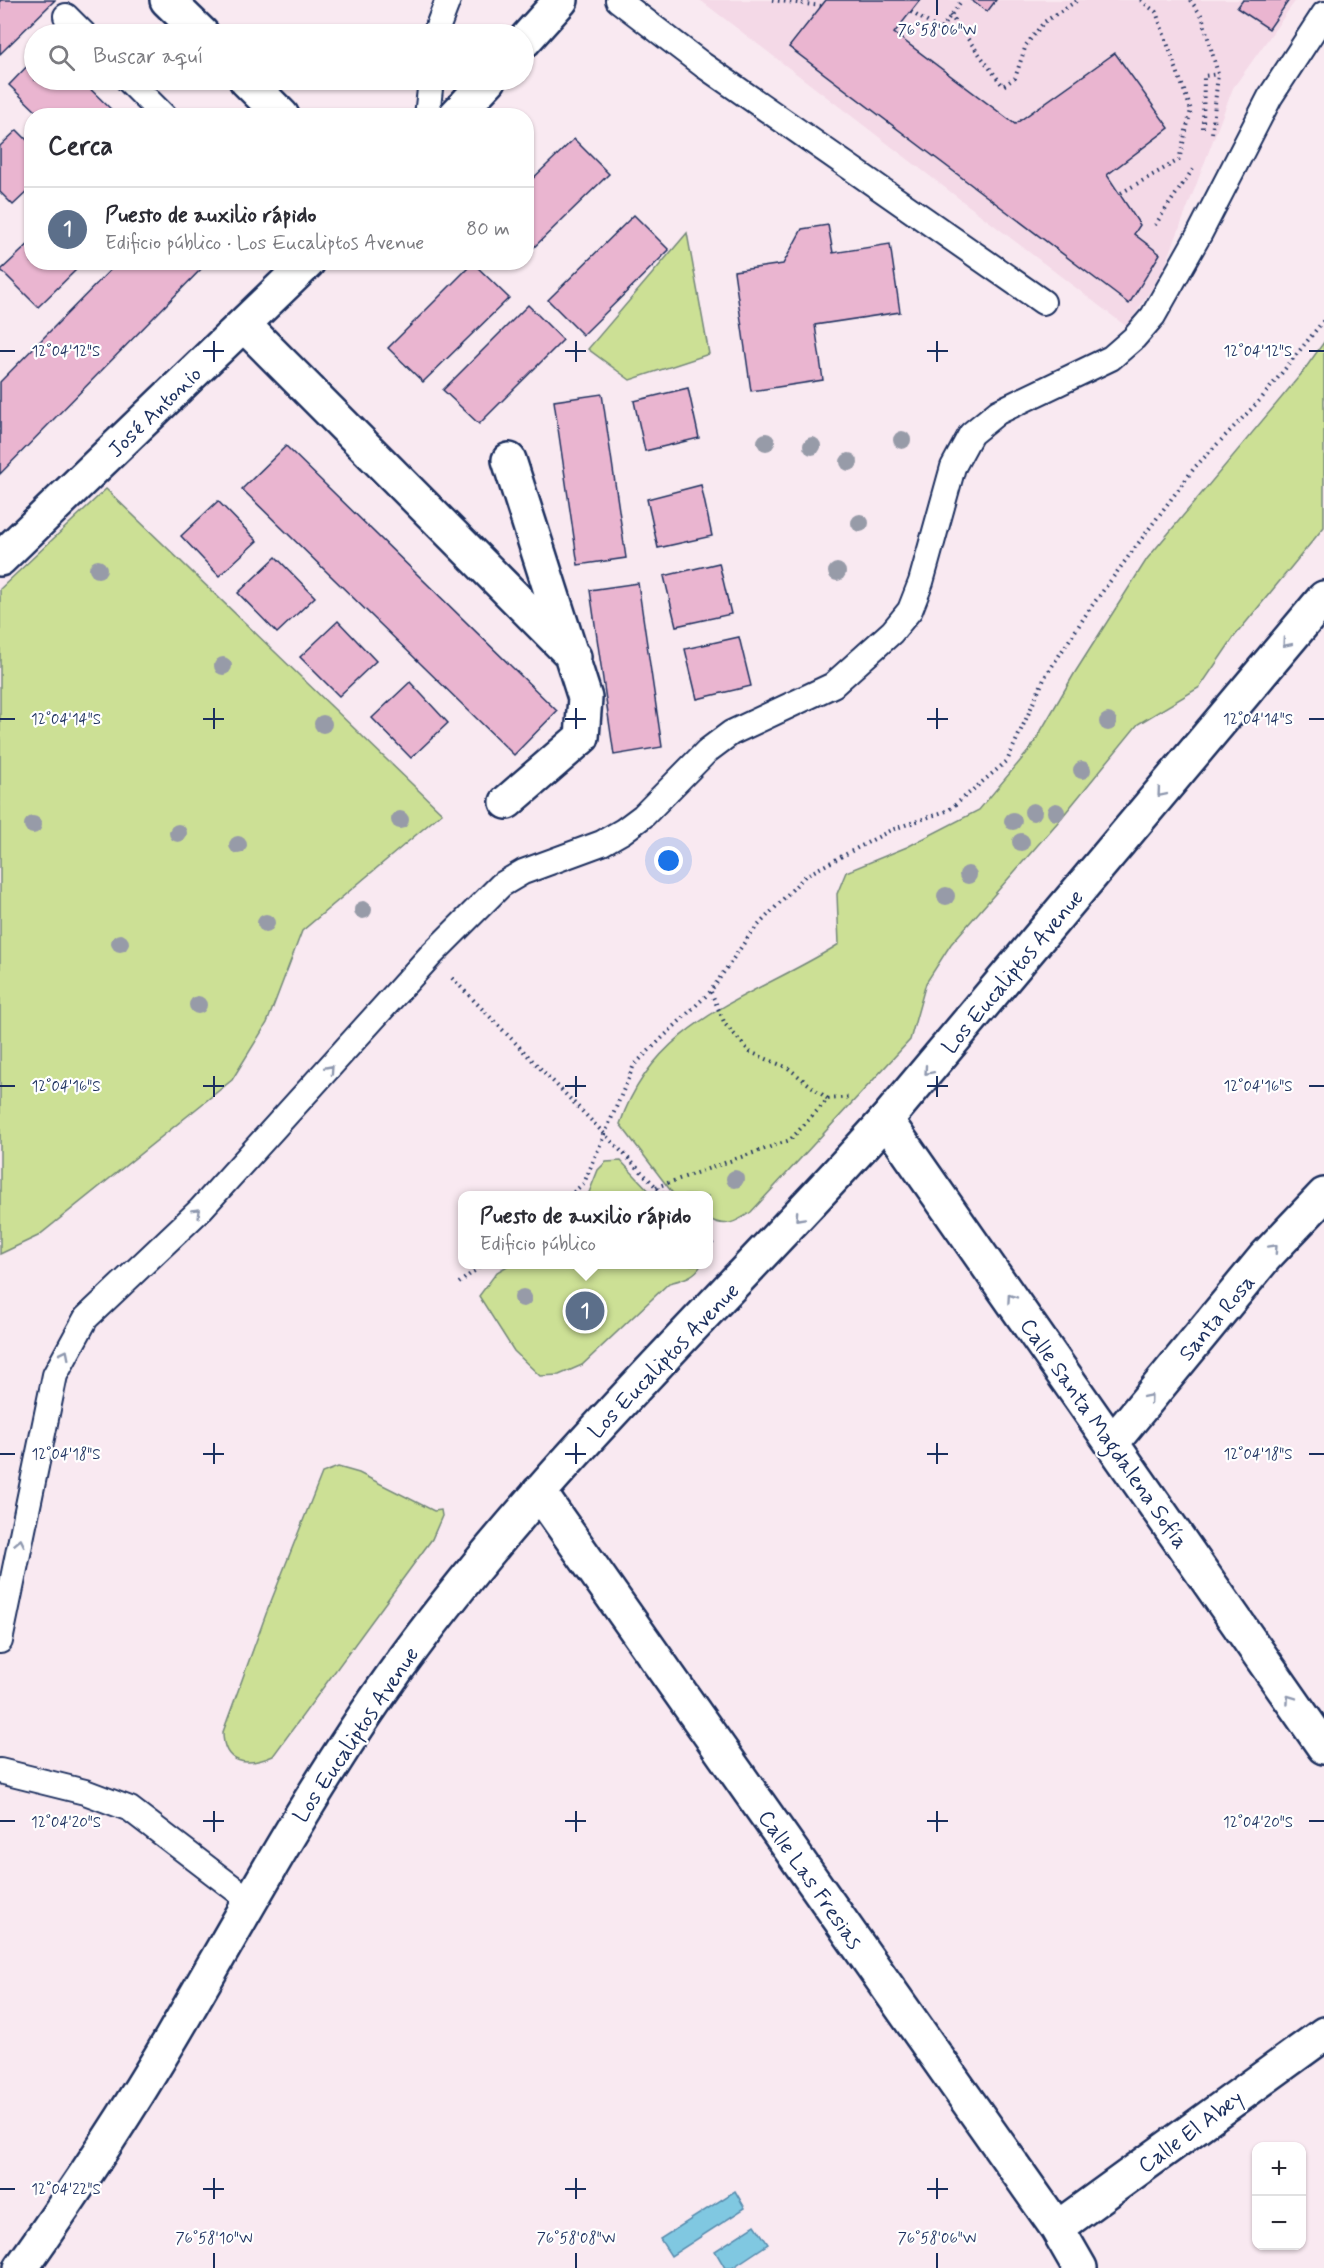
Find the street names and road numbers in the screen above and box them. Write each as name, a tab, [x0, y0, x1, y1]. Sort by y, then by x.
street label: José Antonio	[103, 361, 208, 464]
street label: Los Eucaliptos Avenue	[937, 884, 1091, 1060]
street label: Santa Rosa	[1173, 1269, 1262, 1367]
street label: Los Eucaliptos Avenue	[583, 1277, 746, 1445]
street label: Calle Santa Magdalena Sofía	[1011, 1313, 1194, 1557]
street label: Los Eucaliptos Avenue	[287, 1642, 426, 1828]
street label: Calle Las Fresias	[751, 1805, 868, 1956]
street label: Calle El Abey	[1133, 2085, 1249, 2180]

